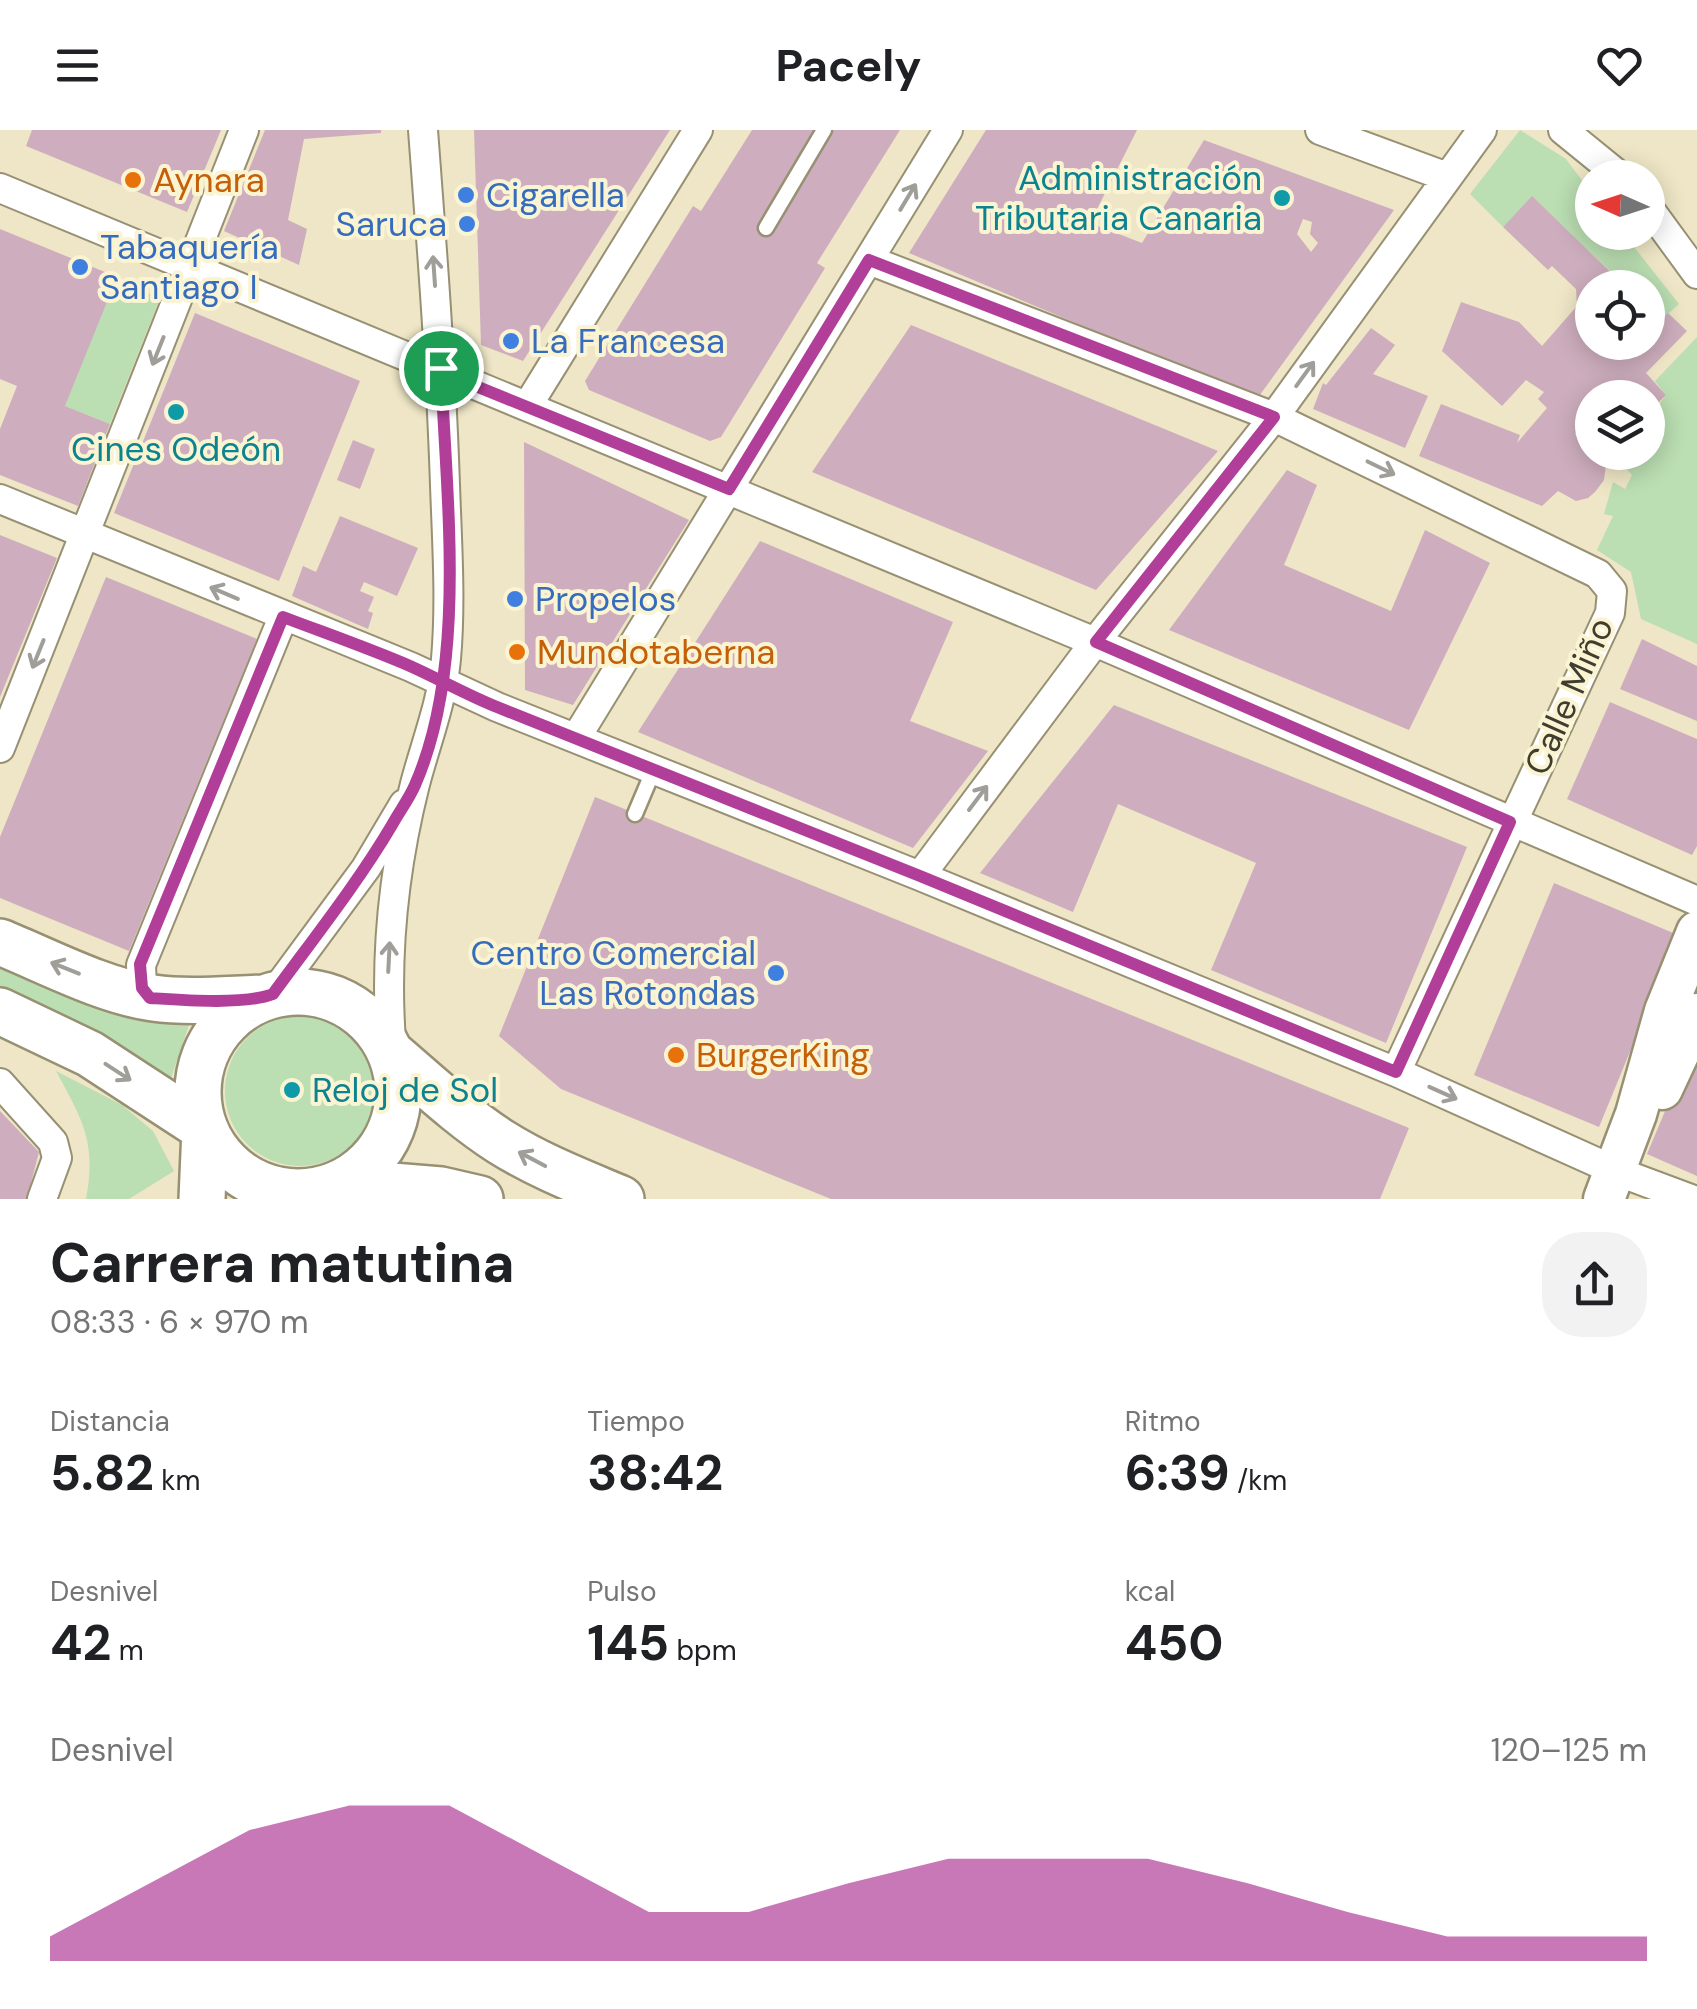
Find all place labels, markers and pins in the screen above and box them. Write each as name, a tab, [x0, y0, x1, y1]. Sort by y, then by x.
place label: Administración Tributaria Canaria	[975, 155, 1262, 241]
place label: Aynara	[153, 157, 265, 203]
marker: Aynara	[122, 169, 144, 191]
place label: Cigarella	[486, 172, 625, 218]
marker: Cigarella	[455, 184, 477, 206]
marker: Administración Tributaria Canaria	[1271, 187, 1293, 209]
place label: Saruca	[336, 201, 447, 247]
marker: Saruca	[456, 213, 478, 235]
place label: Tabaquería Santiago I	[100, 224, 279, 310]
marker: Tabaquería Santiago I	[69, 256, 91, 278]
place label: La Francesa	[531, 318, 725, 364]
pin	[399, 326, 484, 411]
marker: La Francesa	[500, 330, 522, 352]
marker: Cines Odeón	[165, 401, 187, 423]
place label: Cines Odeón	[71, 426, 281, 472]
place label: Propelos	[535, 576, 676, 622]
marker: Propelos	[504, 588, 526, 610]
place label: Mundotaberna	[537, 629, 775, 675]
marker: Mundotaberna	[506, 641, 528, 663]
place label: Centro Comercial Las Rotondas	[470, 930, 756, 1016]
marker: Centro Comercial Las Rotondas	[765, 962, 787, 984]
place label: BurgerKing	[696, 1032, 870, 1078]
marker: BurgerKing	[665, 1044, 687, 1066]
place label: Reloj de Sol	[312, 1067, 498, 1113]
marker: Reloj de Sol	[281, 1079, 303, 1101]

